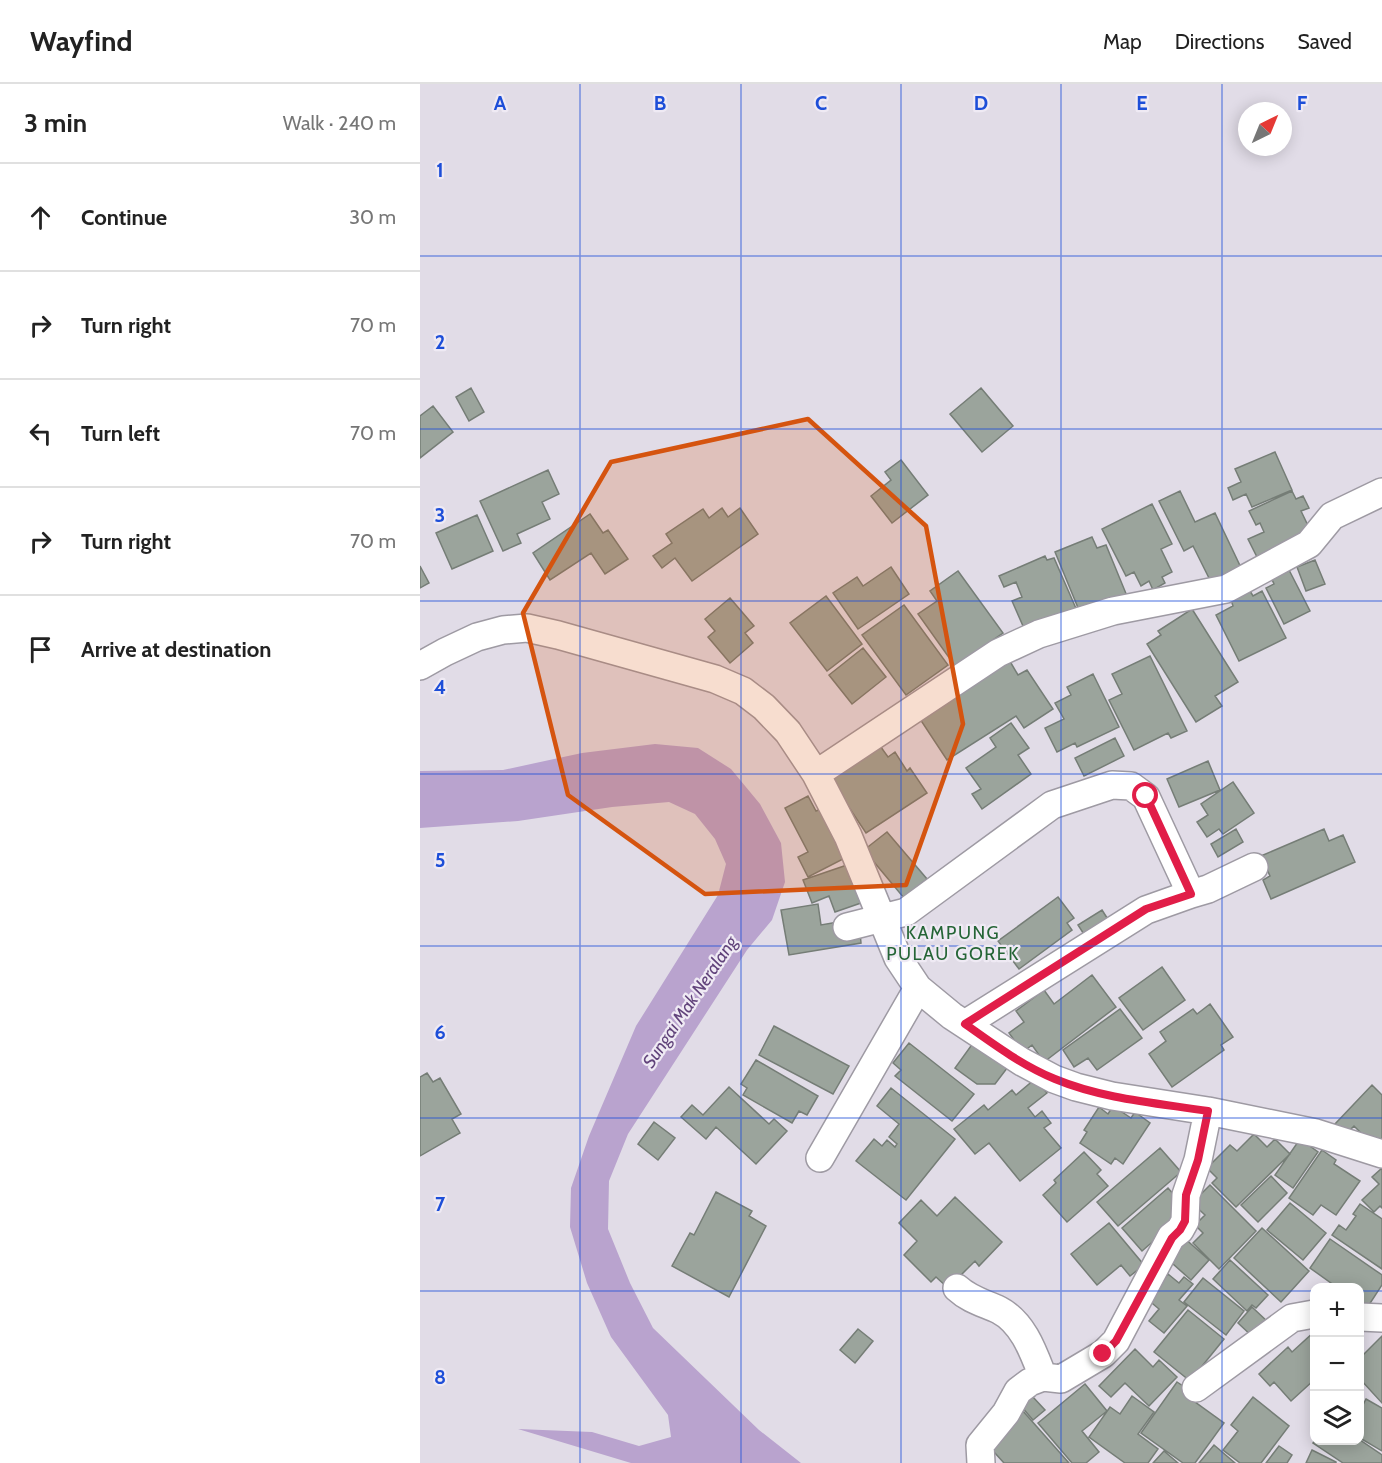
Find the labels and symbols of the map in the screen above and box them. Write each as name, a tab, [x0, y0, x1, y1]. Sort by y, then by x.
text: A	[494, 91, 507, 115]
text: B	[654, 91, 666, 115]
text: C	[815, 91, 827, 115]
text: D	[974, 91, 988, 115]
text: E	[1136, 91, 1148, 115]
text: F	[1297, 91, 1308, 115]
north arrow	[1238, 102, 1292, 156]
text: 1	[436, 158, 444, 182]
text: 2	[435, 330, 445, 354]
text: 3	[435, 503, 445, 527]
text: 4	[434, 675, 446, 699]
route start	[1132, 782, 1158, 808]
text: 5	[435, 848, 445, 872]
district label: KAMPUNG PULAU GOREK	[886, 922, 1020, 965]
water label: Sungai Mak Neralang	[638, 931, 743, 1072]
text: 6	[434, 1020, 446, 1044]
text: 7	[435, 1192, 446, 1216]
route end	[1089, 1340, 1115, 1366]
text: 8	[434, 1365, 446, 1389]

